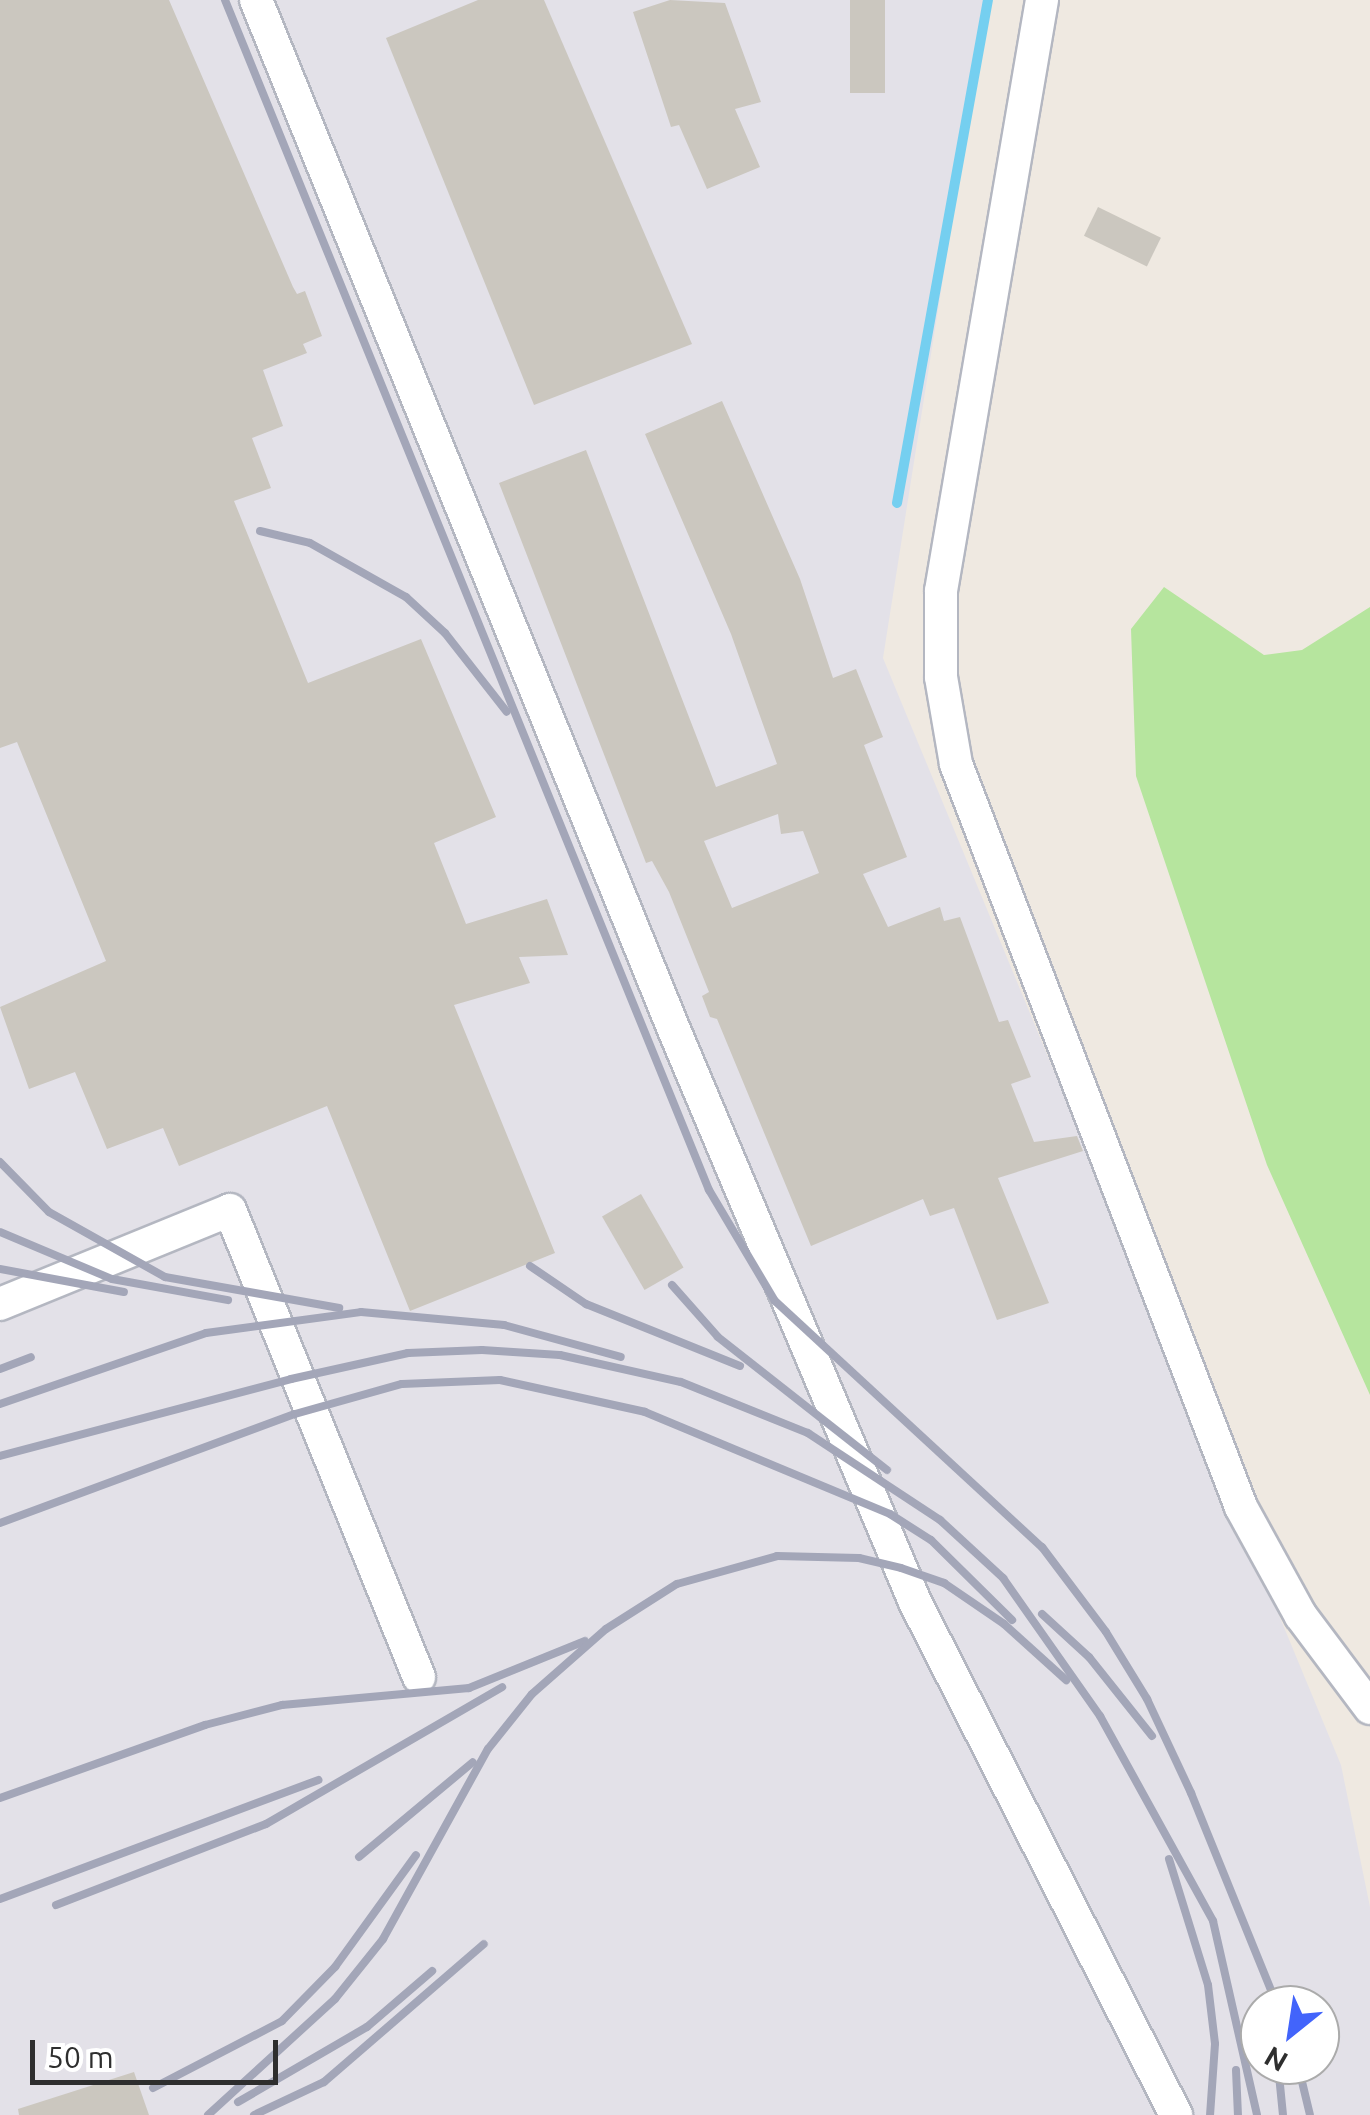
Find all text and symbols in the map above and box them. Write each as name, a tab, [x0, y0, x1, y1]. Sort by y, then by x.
north arrow	[1240, 1985, 1340, 2085]
scale bar	[35, 2020, 282, 2082]
text: 50 m	[47, 2040, 114, 2074]
text: N	[1259, 2041, 1293, 2078]

